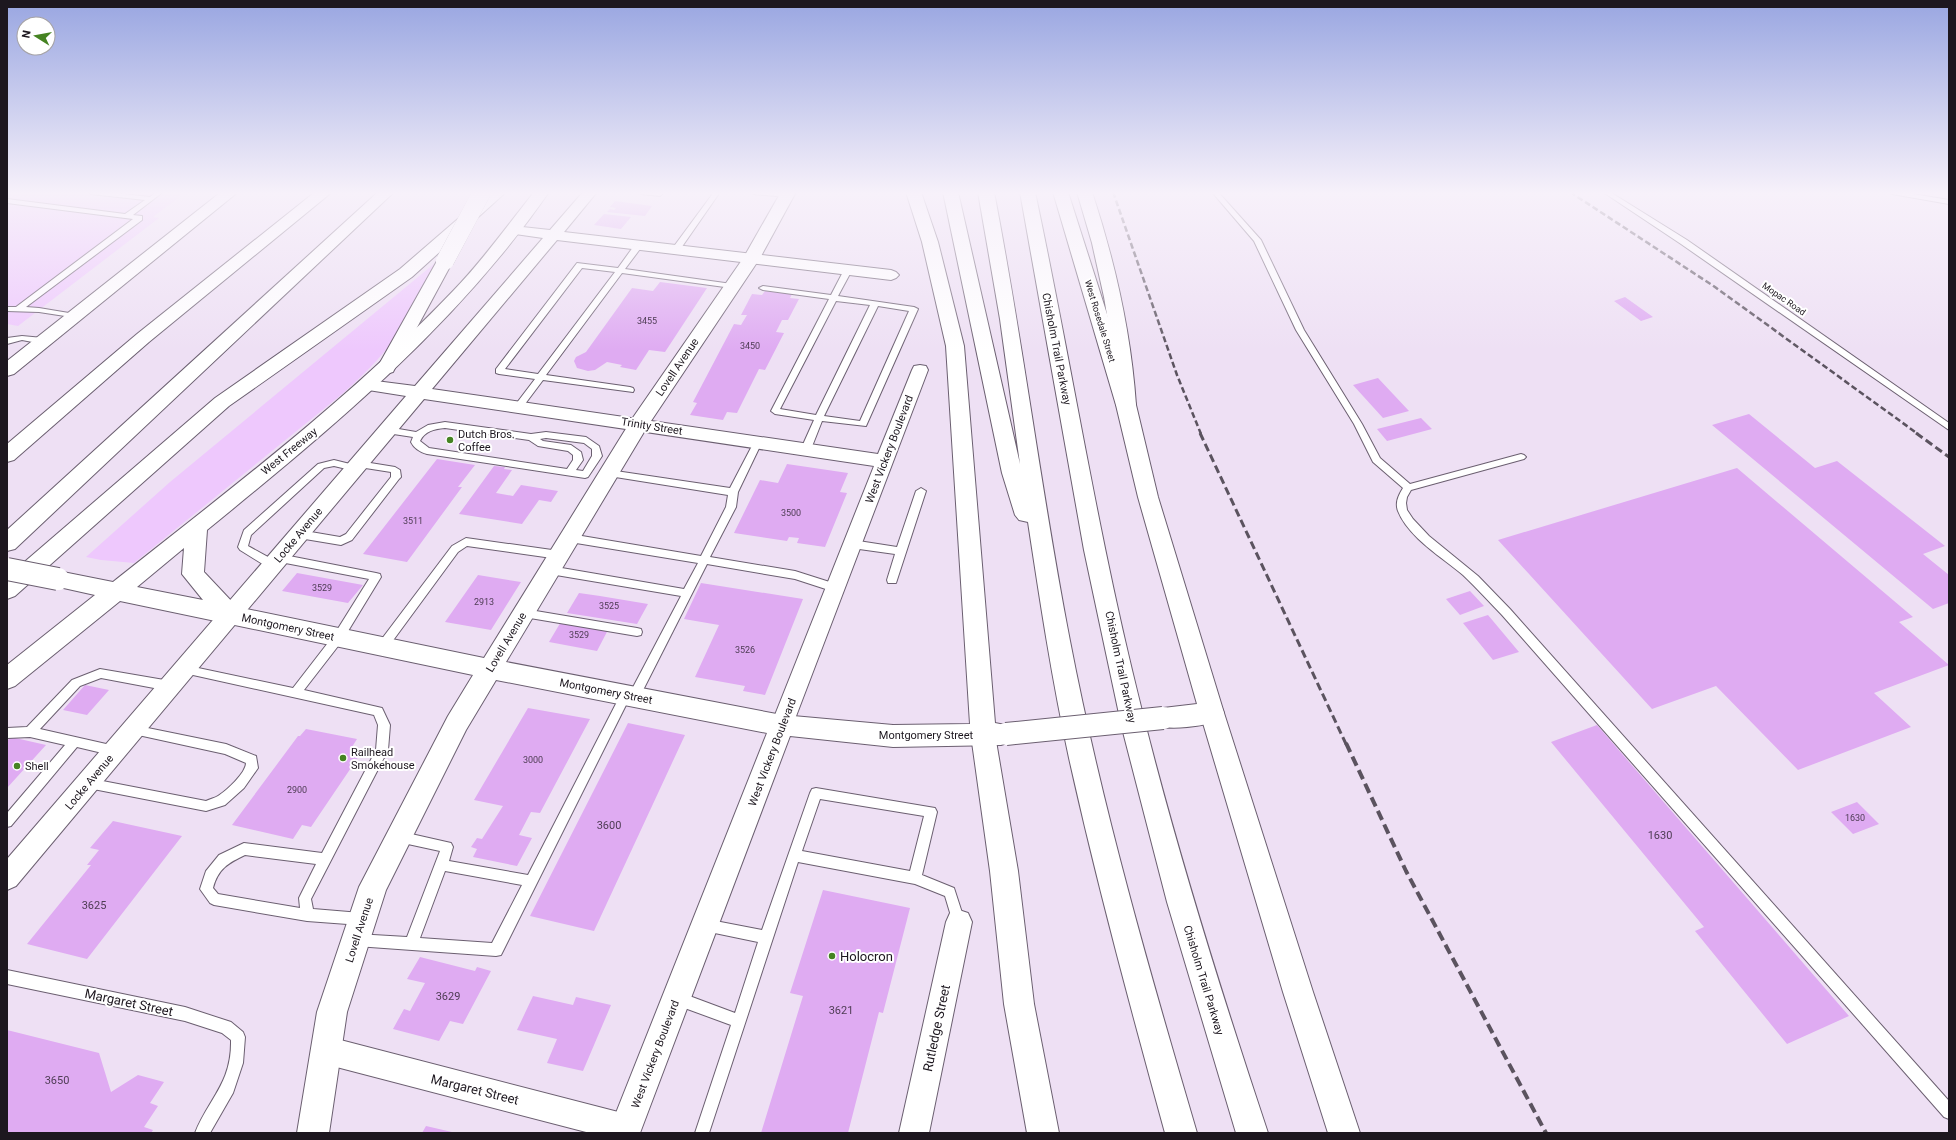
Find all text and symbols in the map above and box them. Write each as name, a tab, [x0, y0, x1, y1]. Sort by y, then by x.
north arrow	[16, 16, 56, 56]
text: N	[20, 29, 34, 39]
street label: West Rosedale Street	[1083, 279, 1117, 363]
street label: Mopac Road	[1760, 280, 1808, 318]
street label: Chisholm Trail Parkway	[1039, 292, 1074, 407]
house number: 3455	[637, 316, 657, 326]
street label: Lovell Avenue	[653, 336, 702, 399]
house number: 3450	[740, 341, 760, 351]
street label: West Vickery Boulevard	[863, 393, 916, 505]
street label: Trinity Street	[620, 415, 684, 438]
street label: West Freeway	[259, 424, 320, 478]
place label: Dutch Bros. Coffee	[458, 428, 515, 454]
marker: Dutch Bros. Coffee	[445, 435, 455, 445]
street label: Locke Avenue	[272, 505, 325, 566]
house number: 3500	[781, 508, 801, 518]
house number: 3511	[403, 516, 423, 526]
house number: 3529	[312, 583, 332, 593]
house number: 2913	[474, 597, 494, 607]
house number: 3525	[599, 601, 619, 611]
street label: Lovell Avenue	[484, 610, 529, 674]
street label: Chisholm Trail Parkway	[1102, 610, 1139, 725]
street label: Montgomery Street	[240, 611, 336, 644]
house number: 3529	[569, 630, 589, 640]
house number: 3526	[735, 645, 755, 655]
street label: Montgomery Street	[558, 676, 654, 707]
street label: West Vickery Boulevard	[746, 696, 799, 808]
street label: Montgomery Street	[879, 729, 974, 742]
place label: Railhead Smokehouse	[351, 746, 415, 772]
street label: Locke Avenue	[63, 752, 116, 813]
marker: Railhead Smokehouse	[338, 753, 348, 763]
house number: 3000	[523, 755, 543, 765]
place label: Shell	[25, 760, 49, 773]
marker: Shell	[12, 761, 22, 771]
house number: 2900	[287, 785, 307, 795]
house number: 1630	[1845, 813, 1865, 823]
house number: 3600	[597, 819, 621, 832]
house number: 1630	[1648, 829, 1672, 842]
street label: Lovell Avenue	[343, 896, 376, 964]
house number: 3625	[82, 899, 106, 912]
street label: Chisholm Trail Parkway	[1181, 924, 1227, 1037]
place label: Holocron	[840, 949, 893, 964]
marker: Holocron	[827, 951, 837, 961]
street label: Rutledge Street	[920, 983, 953, 1073]
street label: Margaret Street	[83, 986, 174, 1019]
house number: 3629	[436, 990, 460, 1003]
street label: West Vickery Boulevard	[629, 998, 682, 1110]
house number: 3621	[829, 1004, 853, 1017]
street label: Margaret Street	[429, 1071, 520, 1108]
house number: 3650	[45, 1074, 69, 1087]

